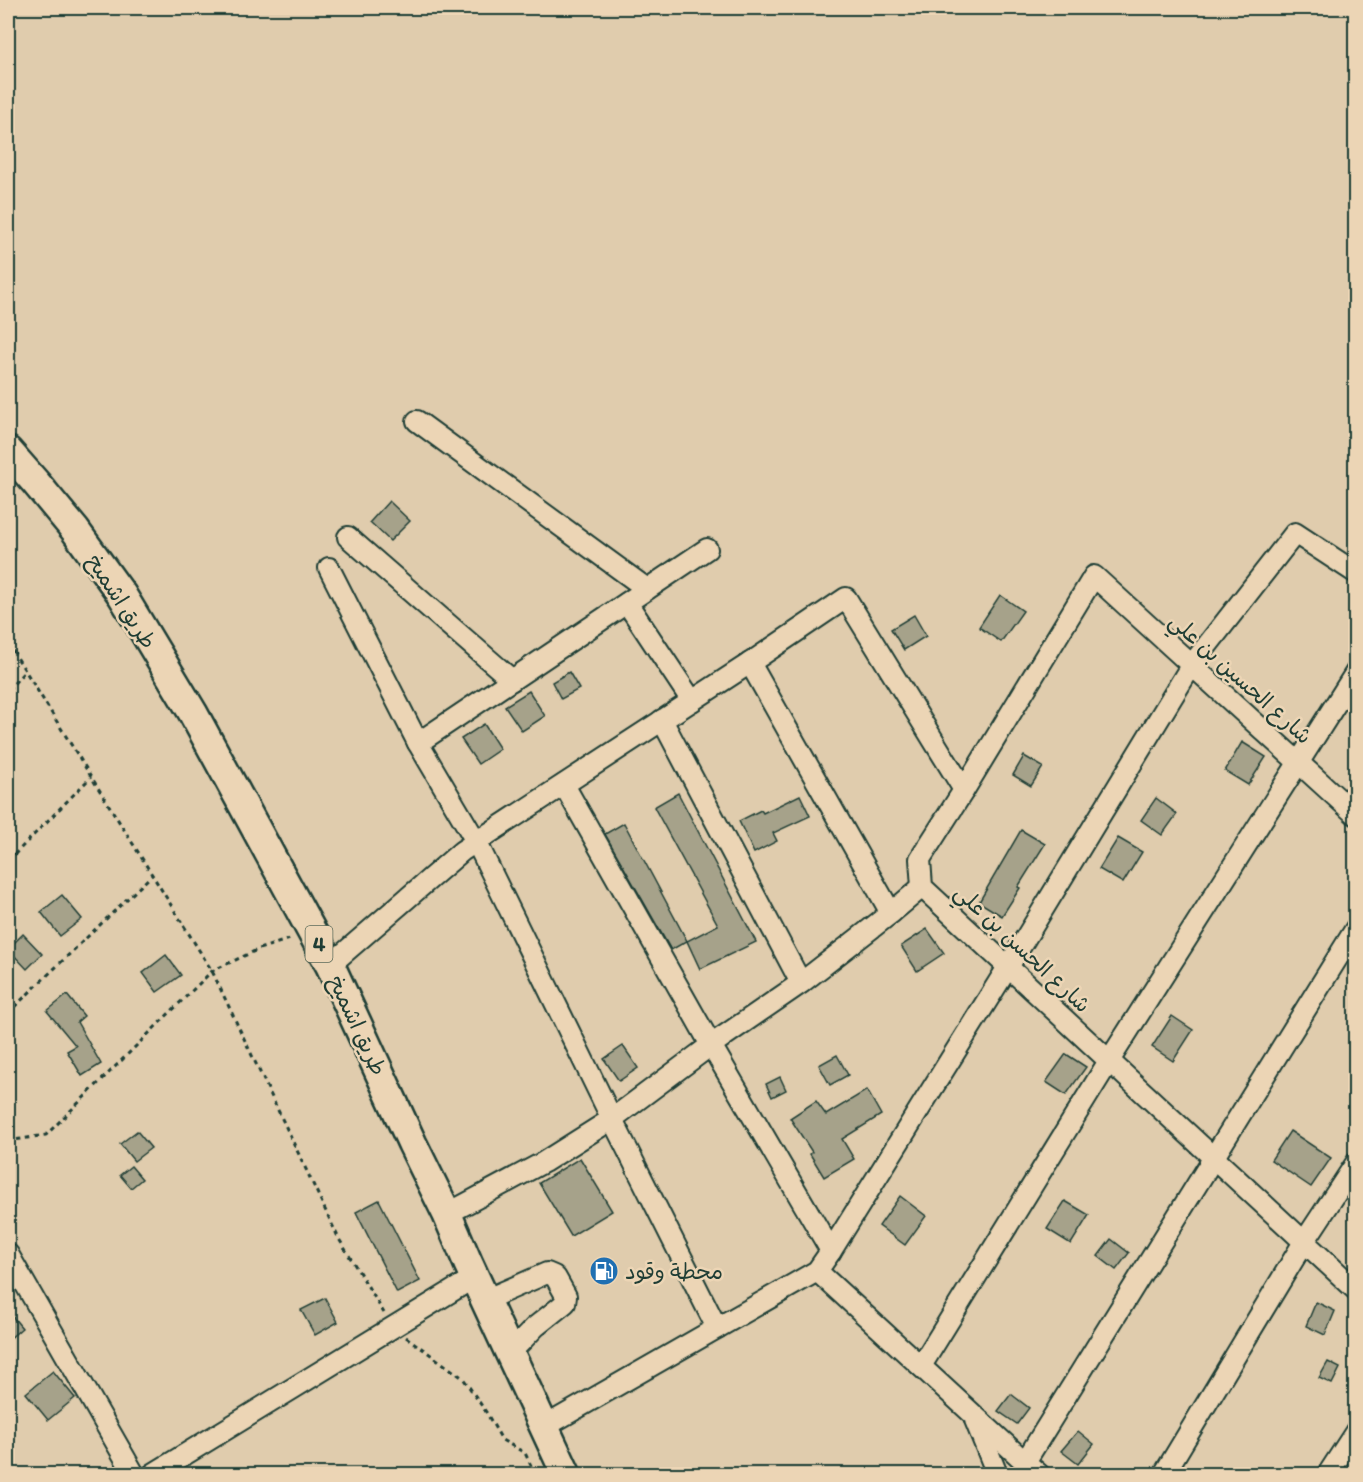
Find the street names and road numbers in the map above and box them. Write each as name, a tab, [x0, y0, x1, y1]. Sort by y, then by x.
street label: طريق اشميخ	[79, 549, 162, 655]
street label: شارع الحسين بن علي	[1160, 607, 1318, 754]
street label: شارع الحسن بن علي	[945, 878, 1096, 1023]
road number: 4	[306, 926, 332, 962]
street label: طريق اشميخ	[321, 971, 393, 1080]

